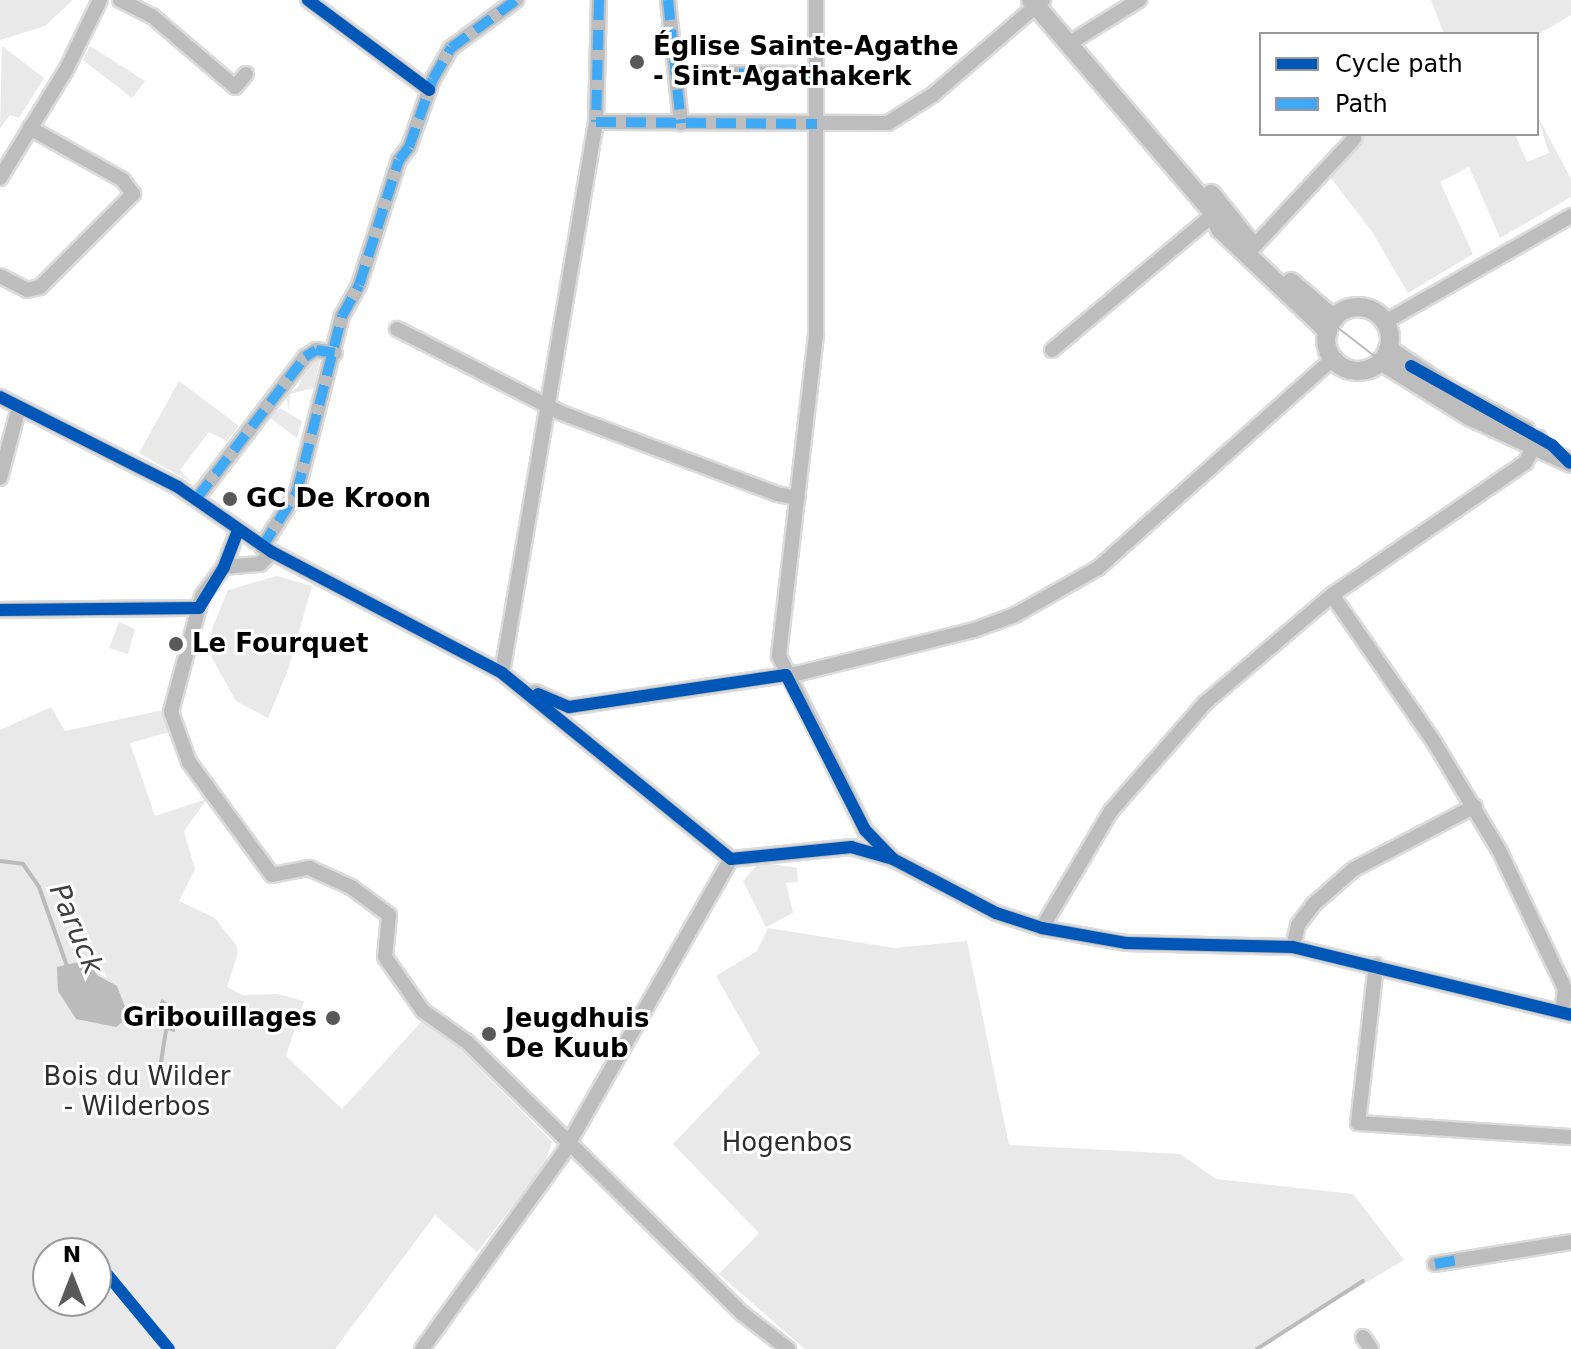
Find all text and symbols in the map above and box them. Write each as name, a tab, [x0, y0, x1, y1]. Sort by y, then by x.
place label: Église Sainte-Agathe - Sint-Agathakerk	[653, 31, 959, 92]
legend	[1259, 32, 1539, 136]
text: Cycle path	[1335, 50, 1463, 78]
marker: Église Sainte-Agathe - Sint-Agathakerk	[628, 53, 646, 71]
text: Path	[1335, 90, 1388, 118]
place label: GC De Kroon	[246, 483, 431, 515]
marker: GC De Kroon	[221, 490, 239, 508]
place label: Le Fourquet	[192, 628, 368, 660]
marker: Le Fourquet	[167, 635, 185, 653]
water label: Paruck	[42, 879, 110, 979]
place label: Gribouillages	[123, 1002, 317, 1034]
place label: Jeugdhuis De Kuub	[505, 1003, 649, 1064]
marker: Gribouillages	[324, 1009, 342, 1027]
marker: Jeugdhuis De Kuub	[480, 1025, 498, 1043]
park label: Bois du Wilder - Wilderbos	[44, 1061, 230, 1122]
park label: Hogenbos	[722, 1127, 852, 1159]
north arrow	[32, 1237, 112, 1317]
text: N	[63, 1242, 81, 1267]

